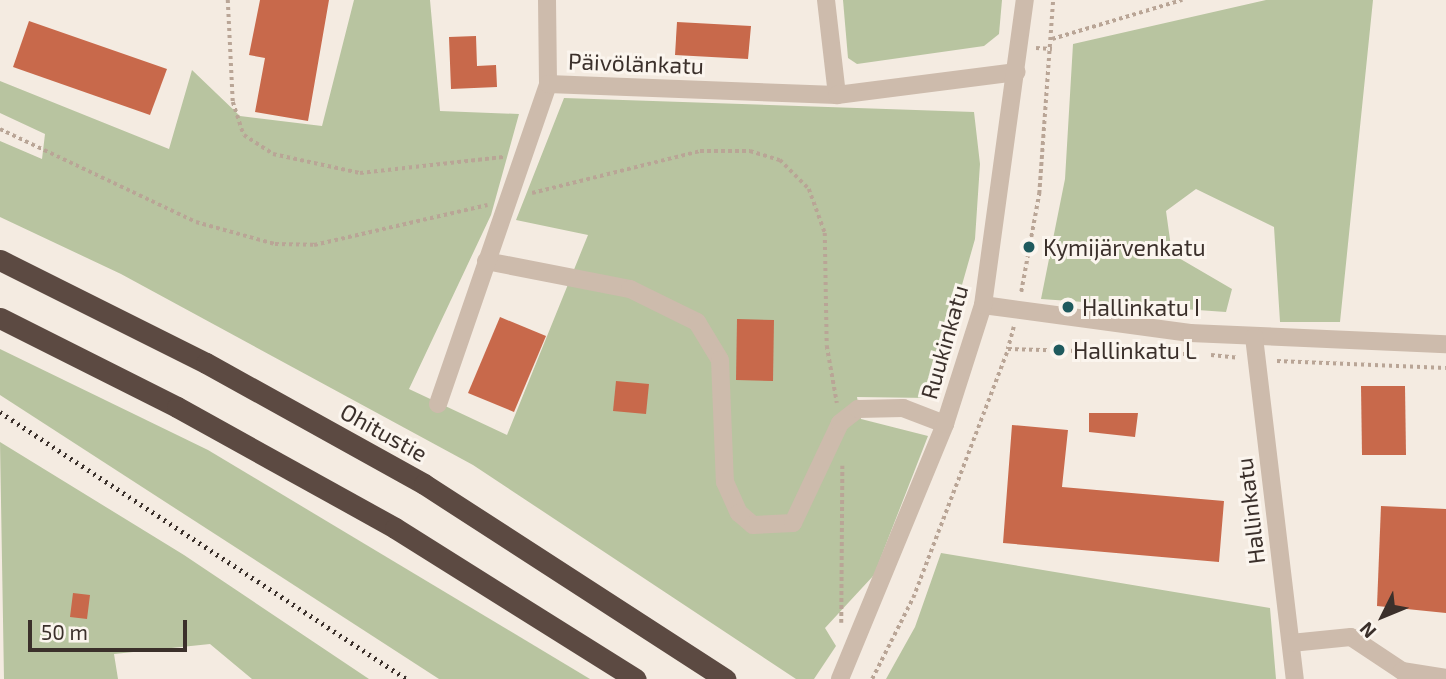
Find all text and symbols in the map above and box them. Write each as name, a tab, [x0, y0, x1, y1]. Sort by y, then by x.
street label: Päivölänkatu	[568, 47, 704, 79]
place label: Kymijärvenkatu	[1043, 233, 1206, 261]
marker: Kymijärvenkatu	[1021, 239, 1037, 255]
street label: Ruukinkatu	[915, 282, 973, 402]
place label: Hallinkatu I	[1082, 293, 1200, 321]
marker: Hallinkatu I	[1060, 299, 1076, 315]
place label: Hallinkatu L	[1073, 336, 1197, 364]
marker: Hallinkatu L	[1051, 342, 1067, 358]
street label: Ohitustie	[336, 397, 432, 467]
street label: Hallinkatu	[1230, 456, 1270, 566]
north arrow	[1348, 581, 1418, 651]
scale bar	[32, 606, 191, 650]
text: N	[1354, 618, 1380, 644]
text: 50 m	[41, 619, 88, 644]

